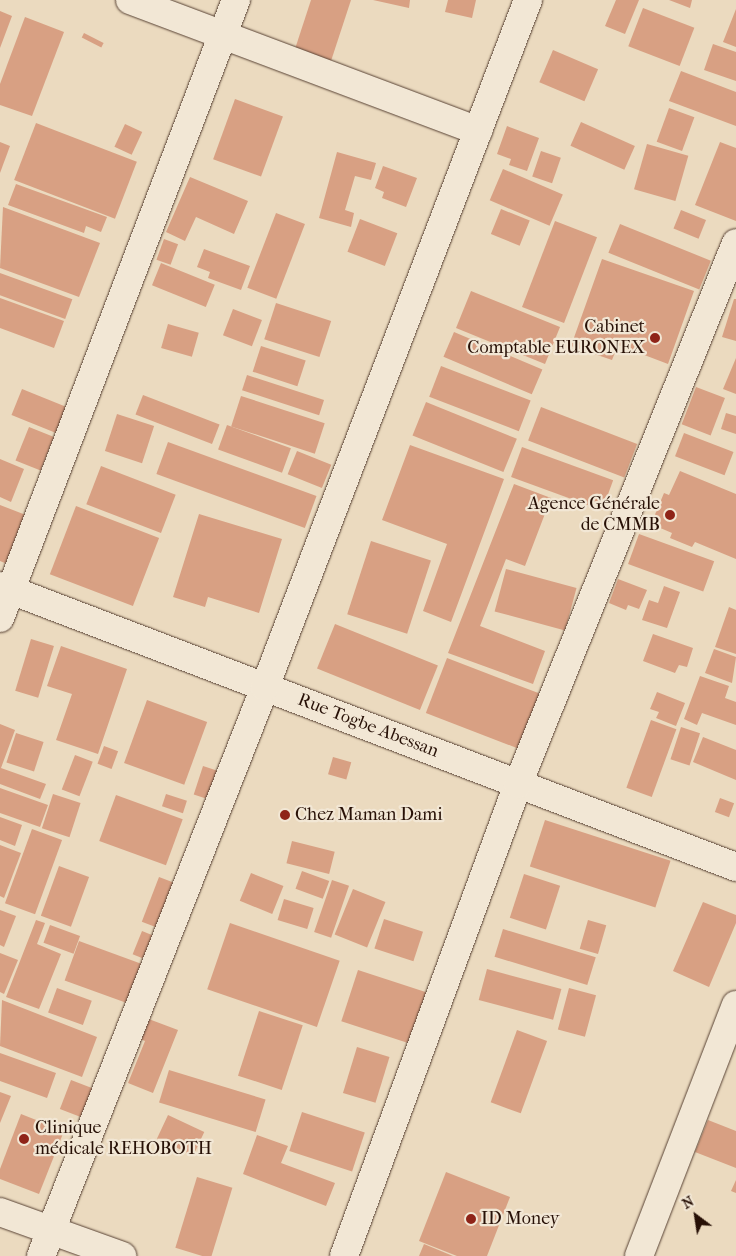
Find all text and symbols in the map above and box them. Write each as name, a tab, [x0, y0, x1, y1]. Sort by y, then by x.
place label: Cabinet Comptable EURONEX	[467, 317, 645, 359]
marker: Cabinet Comptable EURONEX	[649, 332, 661, 344]
place label: Agence Générale de CMMB	[528, 494, 660, 536]
marker: Agence Générale de CMMB	[664, 509, 676, 521]
street label: Rue Togbe Abessan	[295, 689, 441, 763]
place label: Chez Maman Dami	[295, 804, 443, 826]
marker: Chez Maman Dami	[279, 809, 291, 821]
place label: Clinique médicale REHOBOTH	[35, 1118, 212, 1160]
marker: Clinique médicale REHOBOTH	[17, 1132, 31, 1146]
north arrow	[671, 1191, 721, 1241]
text: N	[679, 1193, 697, 1213]
place label: ID Money	[481, 1208, 559, 1230]
marker: ID Money	[465, 1213, 477, 1225]

